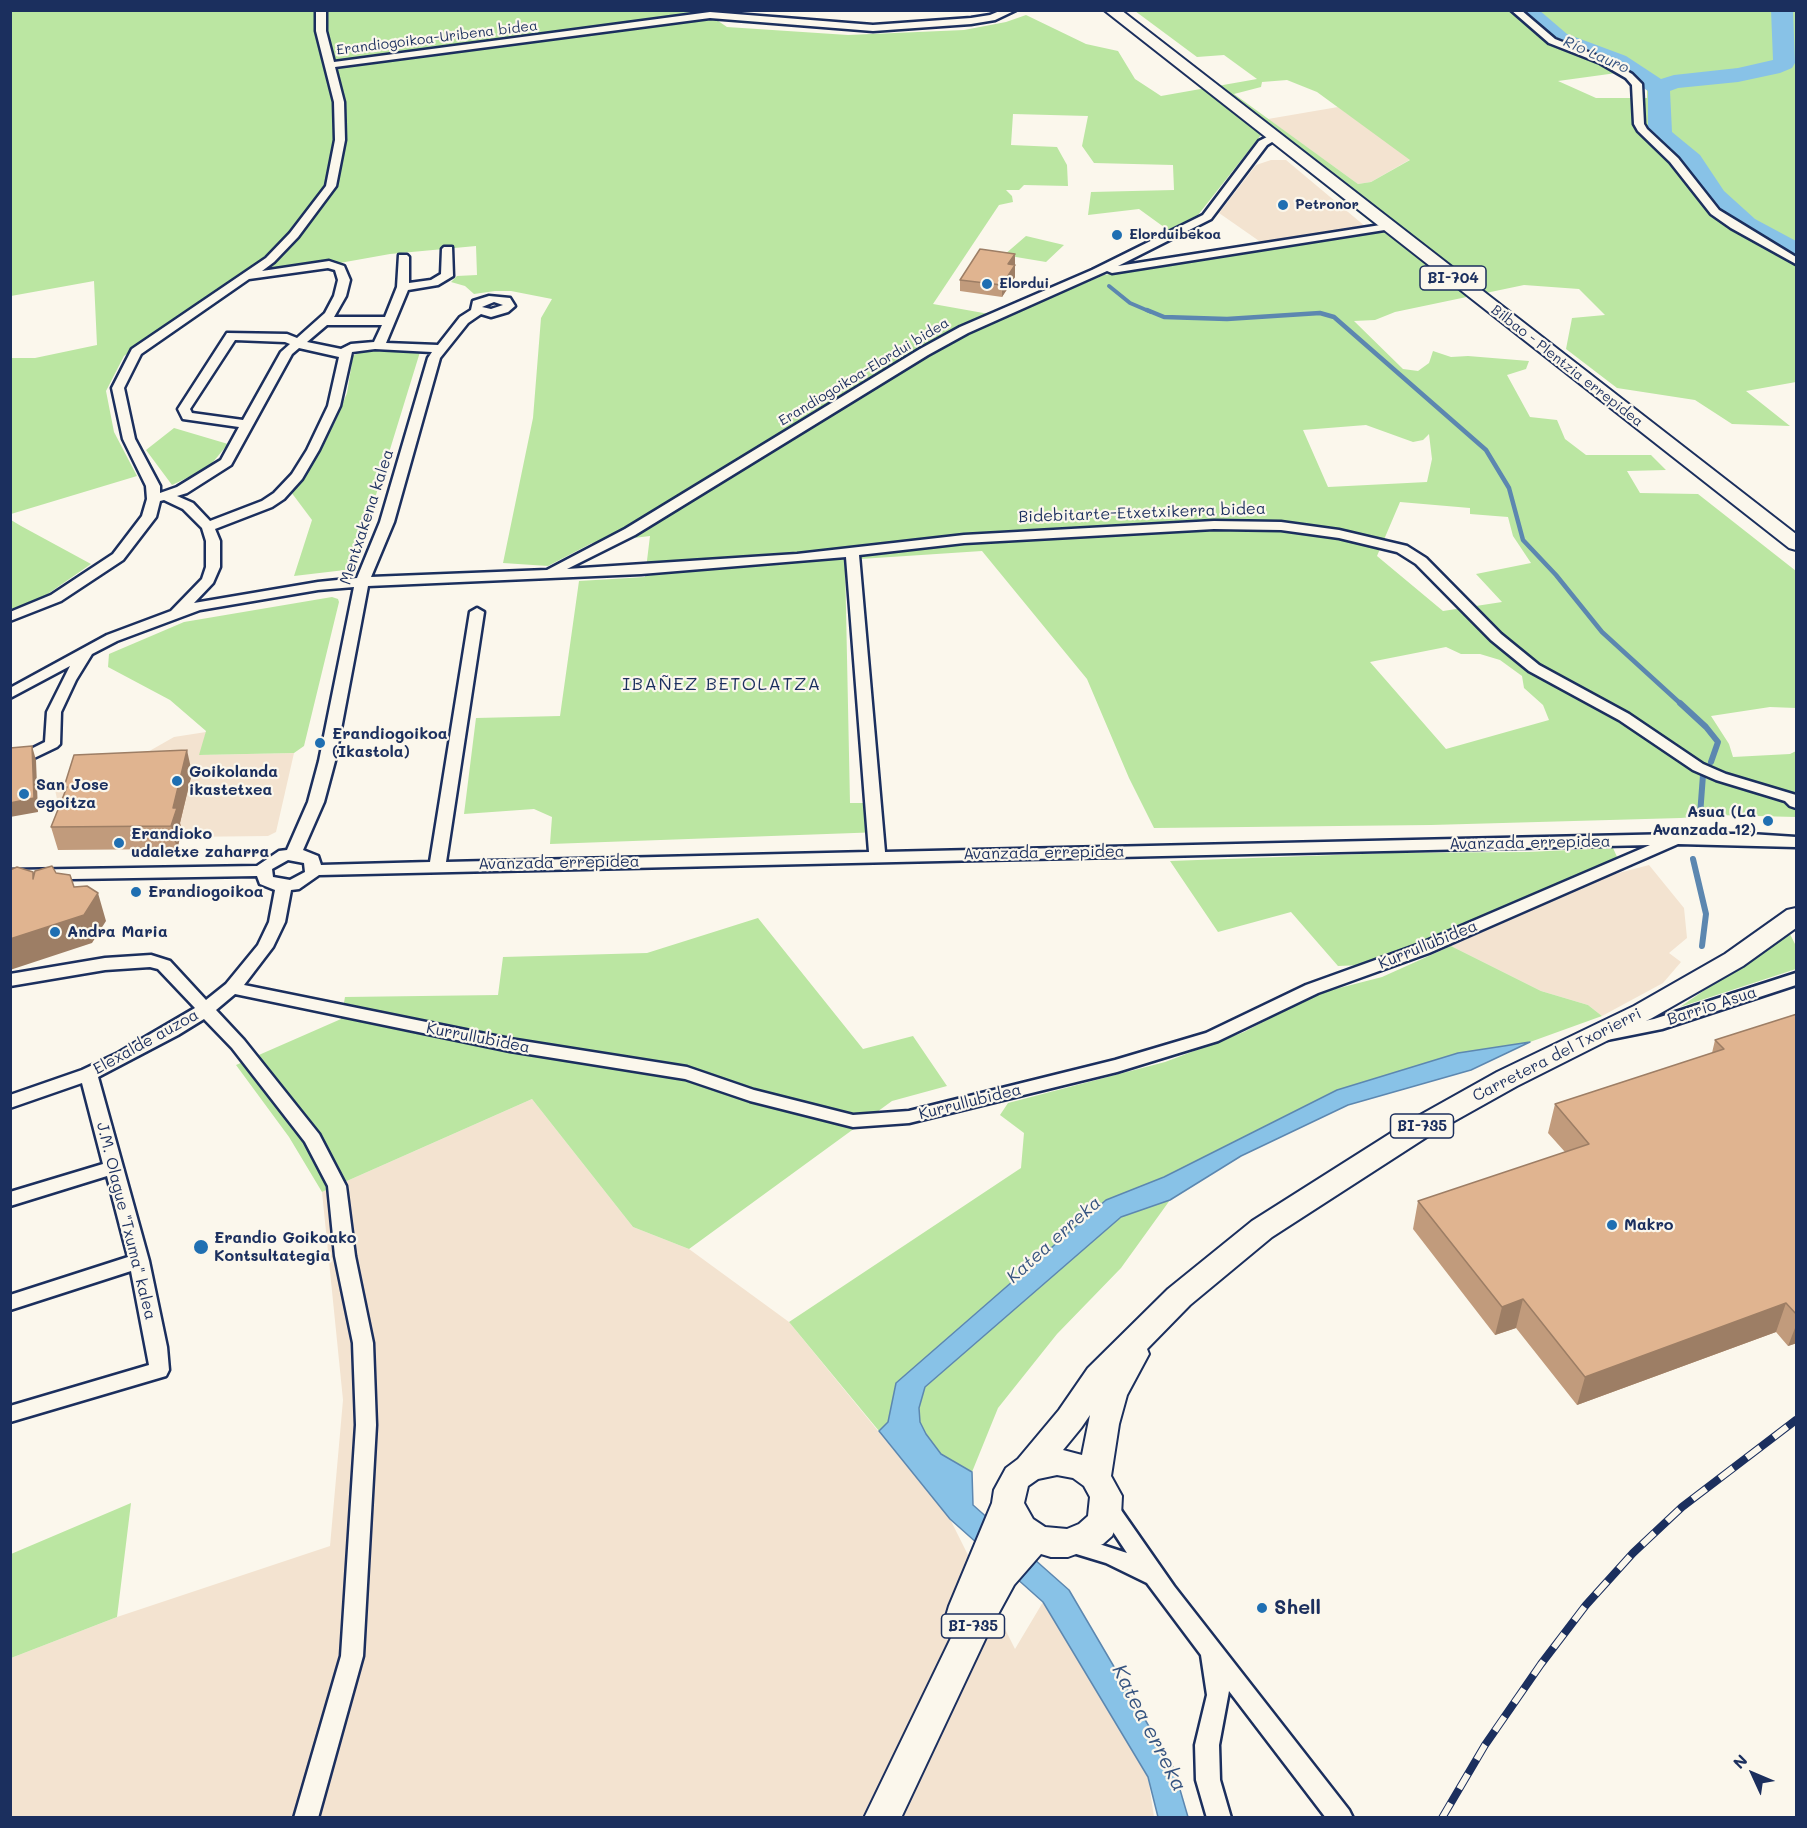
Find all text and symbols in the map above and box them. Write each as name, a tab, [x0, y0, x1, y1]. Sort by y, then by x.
street label: Erandiogoikoa-Uribena bidea	[335, 17, 539, 59]
water label: Río Lauro	[1560, 33, 1632, 77]
place label: Petronor	[1295, 197, 1359, 213]
marker: Petronor	[1276, 198, 1290, 212]
place label: Elorduibekoa	[1129, 227, 1221, 243]
marker: Elorduibekoa	[1110, 228, 1124, 242]
road number: BI-704	[1420, 266, 1486, 290]
place label: Elordui	[999, 276, 1049, 292]
marker: Elordui	[980, 277, 994, 291]
street label: Bilbao - Plentzia errepidea	[1488, 302, 1646, 430]
street label: Erandiogoikoa-Elordui bidea	[776, 314, 952, 430]
street label: Mentxakena kalea	[336, 447, 398, 587]
street label: Bidebitarte-Etxetxikerra bidea	[1018, 499, 1266, 527]
district label: IBAÑEZ BETOLATZA	[622, 673, 822, 695]
place label: Erandiogoikoa (Ikastola)	[332, 724, 448, 762]
marker: Erandiogoikoa (Ikastola)	[313, 736, 327, 750]
place label: Goikolanda ikastetxea	[189, 762, 278, 800]
marker: Goikolanda ikastetxea	[170, 774, 184, 788]
place label: San Jose egoitza	[36, 775, 109, 813]
marker: San Jose egoitza	[17, 787, 31, 801]
place label: Asua (La Avanzada 12)	[1652, 802, 1756, 840]
marker: Asua (La Avanzada 12)	[1761, 814, 1775, 828]
place label: Erandioko udaletxe zaharra	[131, 824, 269, 862]
street label: Avanzada errepidea	[1449, 832, 1611, 854]
marker: Erandioko udaletxe zaharra	[112, 836, 126, 850]
street label: Avanzada errepidea	[963, 842, 1125, 864]
street label: Avanzada errepidea	[478, 852, 640, 874]
place label: Erandiogoikoa	[148, 882, 264, 902]
marker: Erandiogoikoa	[129, 885, 143, 899]
street label: Kurrullubidea	[1376, 916, 1480, 974]
place label: Andra Maria	[67, 922, 168, 942]
marker: Andra Maria	[48, 925, 62, 939]
street label: Barrio Asua	[1665, 982, 1759, 1030]
street label: Carretera del Txorierri	[1469, 1004, 1645, 1106]
street label: Elexalde auzoa	[90, 1005, 202, 1079]
street label: Kurrullubidea	[425, 1019, 531, 1057]
street label: Kurrullubidea	[917, 1080, 1023, 1124]
road number: BI-735	[1390, 1114, 1454, 1138]
street label: J.M. Olague "Txuma" kalea	[92, 1120, 160, 1322]
water label: Katea erreka	[1002, 1192, 1106, 1288]
place label: Makro	[1624, 1215, 1673, 1235]
marker: Makro	[1605, 1218, 1619, 1232]
place label: Erandio Goikoako Kontsultategia	[214, 1228, 357, 1266]
marker: Erandio Goikoako Kontsultategia	[192, 1238, 210, 1256]
place label: Shell	[1274, 1596, 1321, 1620]
marker: Shell	[1255, 1601, 1269, 1615]
road number: BI-735	[942, 1614, 1004, 1638]
water label: Katea erreka	[1106, 1660, 1192, 1796]
north arrow	[1723, 1744, 1783, 1804]
text: N	[1728, 1749, 1751, 1773]

